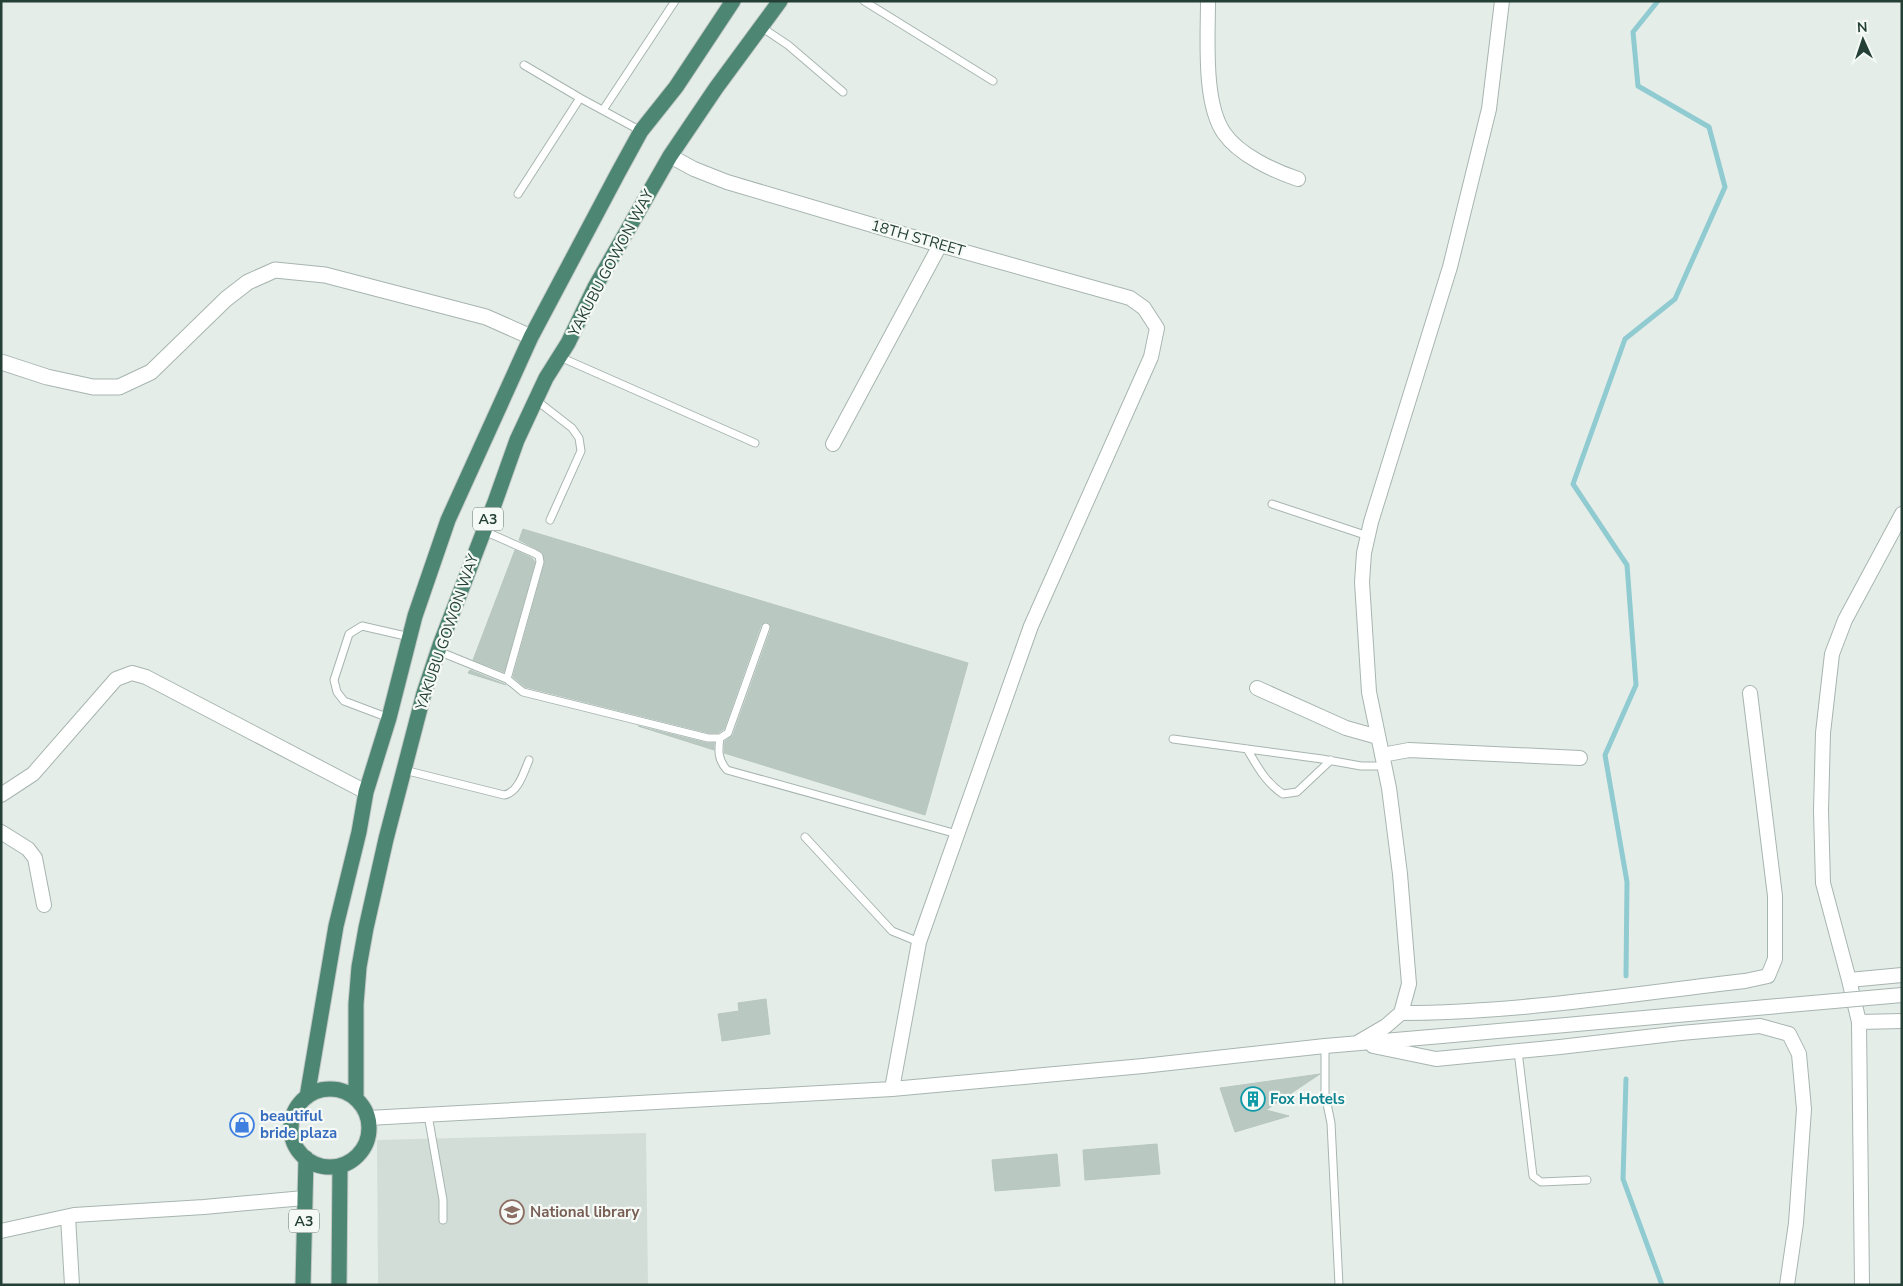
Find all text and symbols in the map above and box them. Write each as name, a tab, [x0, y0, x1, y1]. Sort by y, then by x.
north arrow	[1838, 15, 1888, 65]
text: N	[1857, 18, 1868, 37]
street label: YAKUBU GOWON WAY	[563, 185, 659, 341]
street label: 18TH STREET	[869, 215, 967, 261]
road number: A3	[473, 508, 503, 530]
street label: YAKUBU GOWON WAY	[411, 550, 483, 713]
building icon: Fox Hotels	[1240, 1086, 1266, 1112]
place label: Fox Hotels	[1270, 1089, 1345, 1109]
place label: beautiful bride plaza	[260, 1106, 337, 1143]
shop icon: beautiful bride plaza	[229, 1112, 255, 1138]
school or university icon: National library	[499, 1199, 525, 1225]
place label: National library	[530, 1202, 639, 1222]
road number: A3	[289, 1210, 319, 1232]

